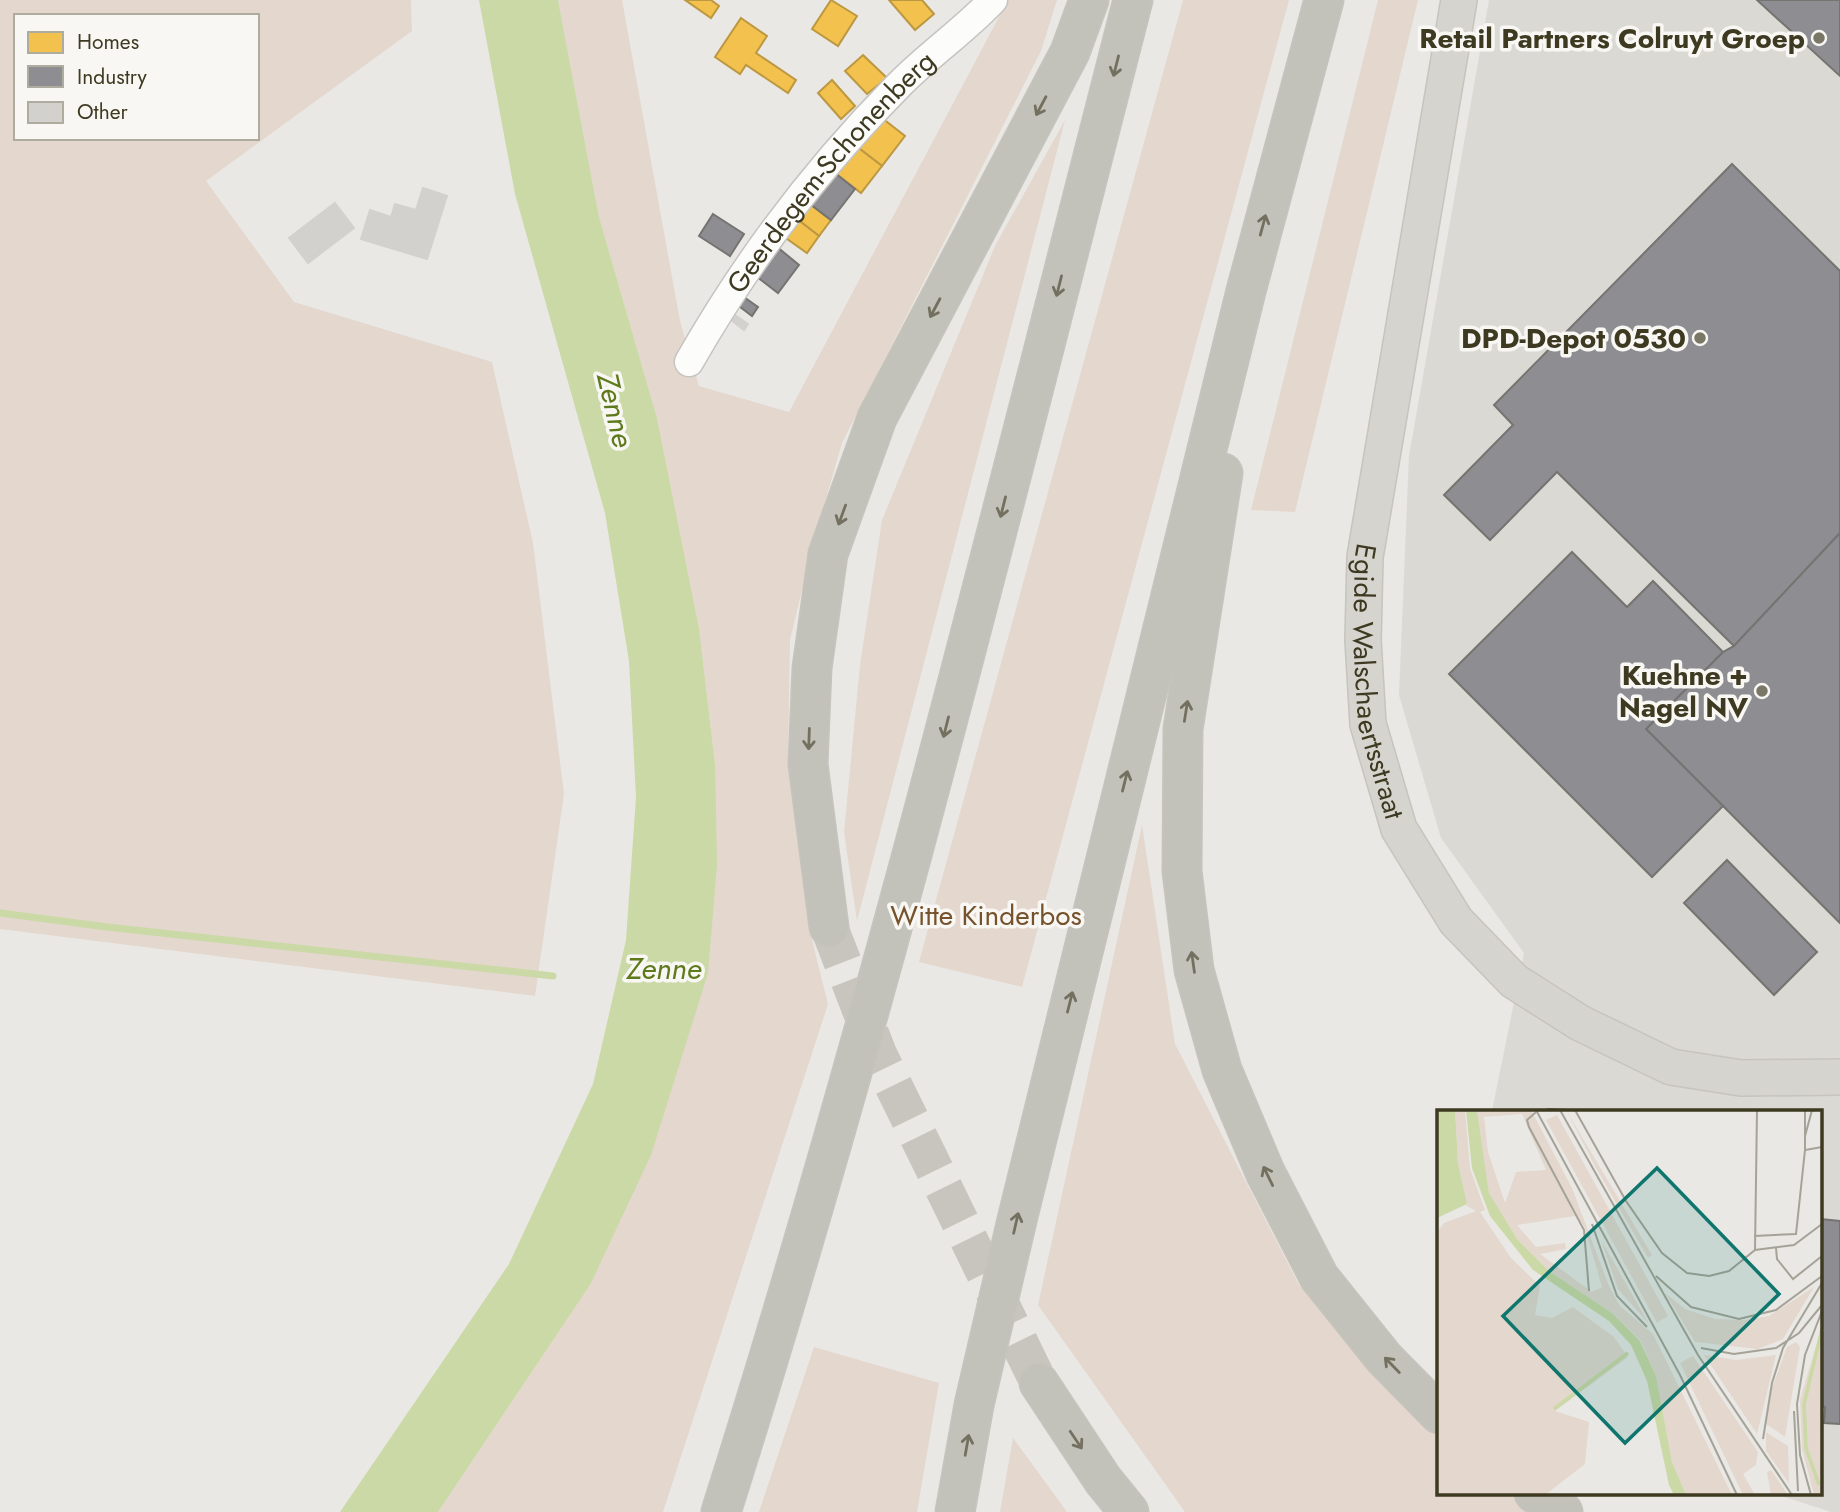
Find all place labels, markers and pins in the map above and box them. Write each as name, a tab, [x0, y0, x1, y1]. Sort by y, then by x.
place label: Retail Partners Colruyt Groep	[1419, 18, 1805, 59]
marker: Retail Partners Colruyt Groep	[1811, 30, 1827, 46]
place label: DPD-Depot 0530	[1461, 318, 1686, 359]
marker: DPD-Depot 0530	[1692, 330, 1708, 346]
place label: Kuehne + Nagel NV	[1619, 655, 1748, 728]
marker: Kuehne + Nagel NV	[1754, 683, 1770, 699]

